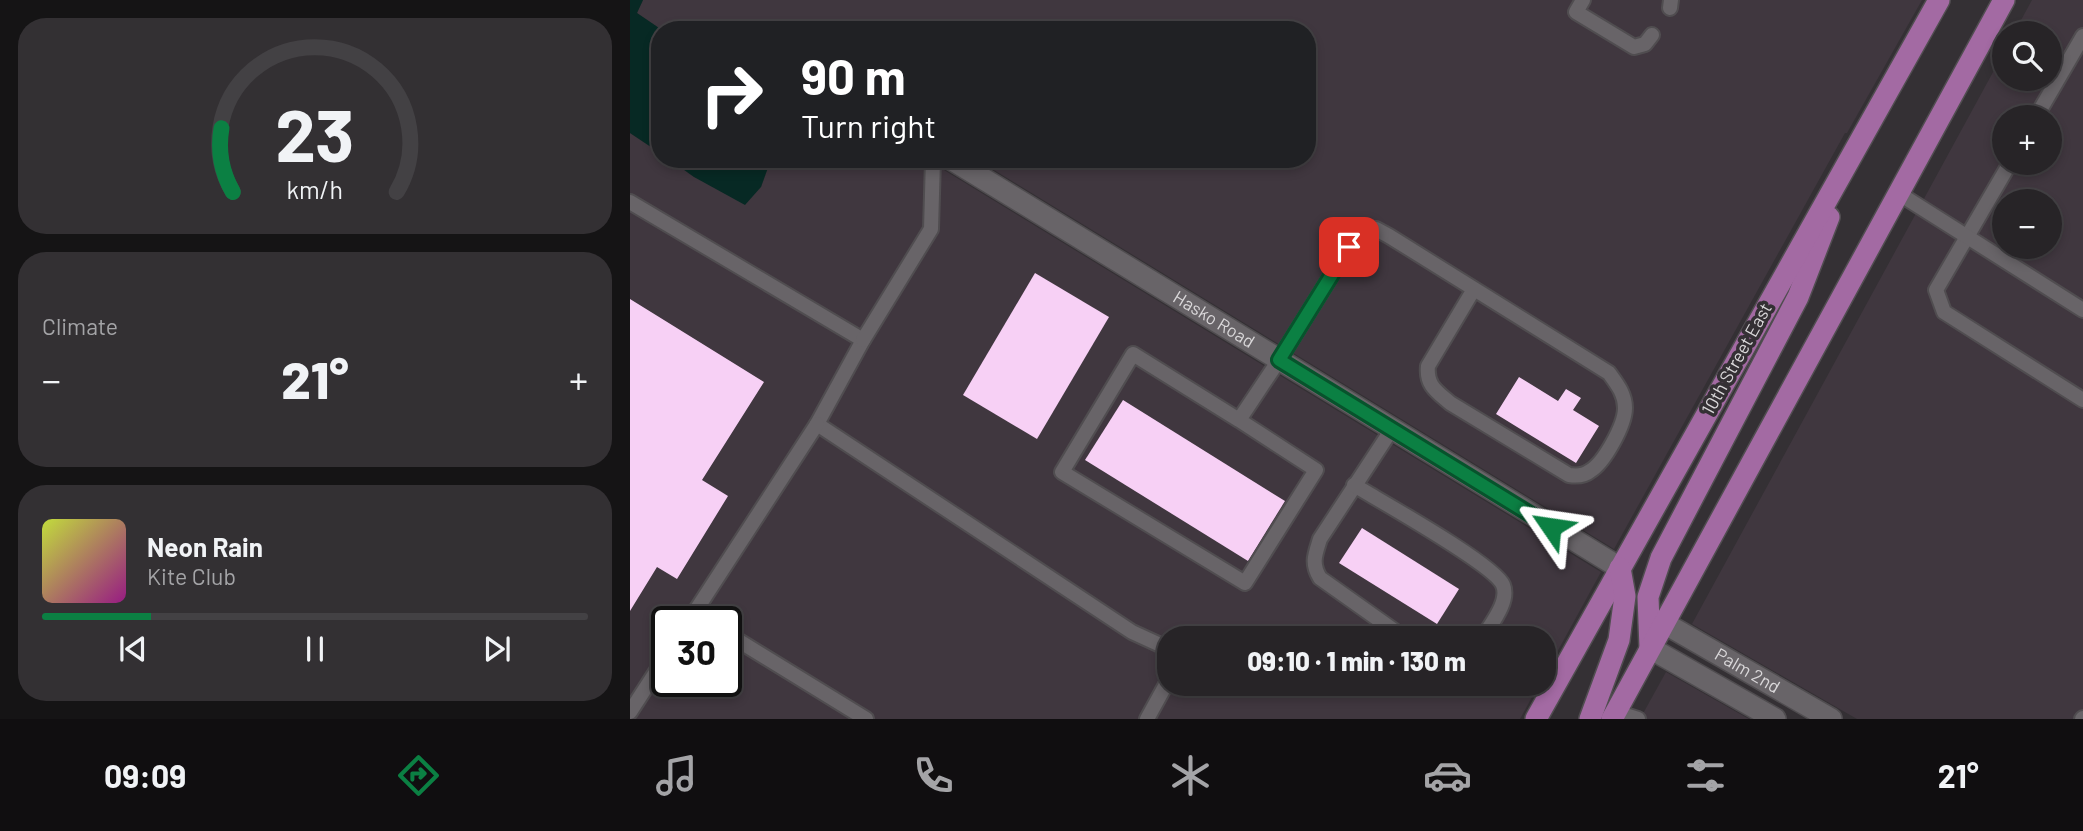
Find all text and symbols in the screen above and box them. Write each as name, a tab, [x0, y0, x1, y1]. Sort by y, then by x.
map controls	[1992, 21, 2062, 259]
button: search	[1992, 21, 2062, 91]
text: 90 m	[801, 46, 906, 105]
icon: right	[686, 49, 777, 140]
text: 23	[275, 89, 355, 177]
button: +	[1992, 105, 2062, 175]
text: Turn right	[801, 106, 936, 144]
text: km/h	[287, 174, 343, 204]
button: −	[1992, 189, 2062, 259]
pin	[1319, 217, 1379, 277]
icon: arrive	[1330, 228, 1368, 266]
street label: Hasko Road	[1169, 286, 1259, 352]
street label: 10th Street East	[1696, 299, 1776, 418]
text: Climate	[42, 312, 118, 340]
text: 21°	[281, 347, 349, 409]
text: −	[42, 356, 61, 402]
text: +	[569, 356, 588, 402]
position arrow	[1514, 490, 1588, 564]
text: Neon Rain	[147, 531, 263, 562]
text: Kite Club	[147, 562, 236, 590]
speed limit sign: 30	[651, 606, 742, 697]
icon: previous	[114, 630, 152, 668]
icon: pause	[296, 630, 334, 668]
icon: next	[478, 630, 516, 668]
street label: Palm 2nd	[1711, 643, 1784, 697]
text: 09:10 · 1 min · 130 m	[1247, 645, 1466, 676]
icon: directions	[394, 751, 443, 800]
icon: music	[652, 751, 701, 800]
icon: phone	[909, 751, 958, 800]
icon: climate	[1166, 751, 1215, 800]
icon: car	[1423, 751, 1472, 800]
icon: filters	[1681, 751, 1730, 800]
text: 09:09	[104, 756, 186, 794]
text: 21°	[1938, 756, 1979, 794]

